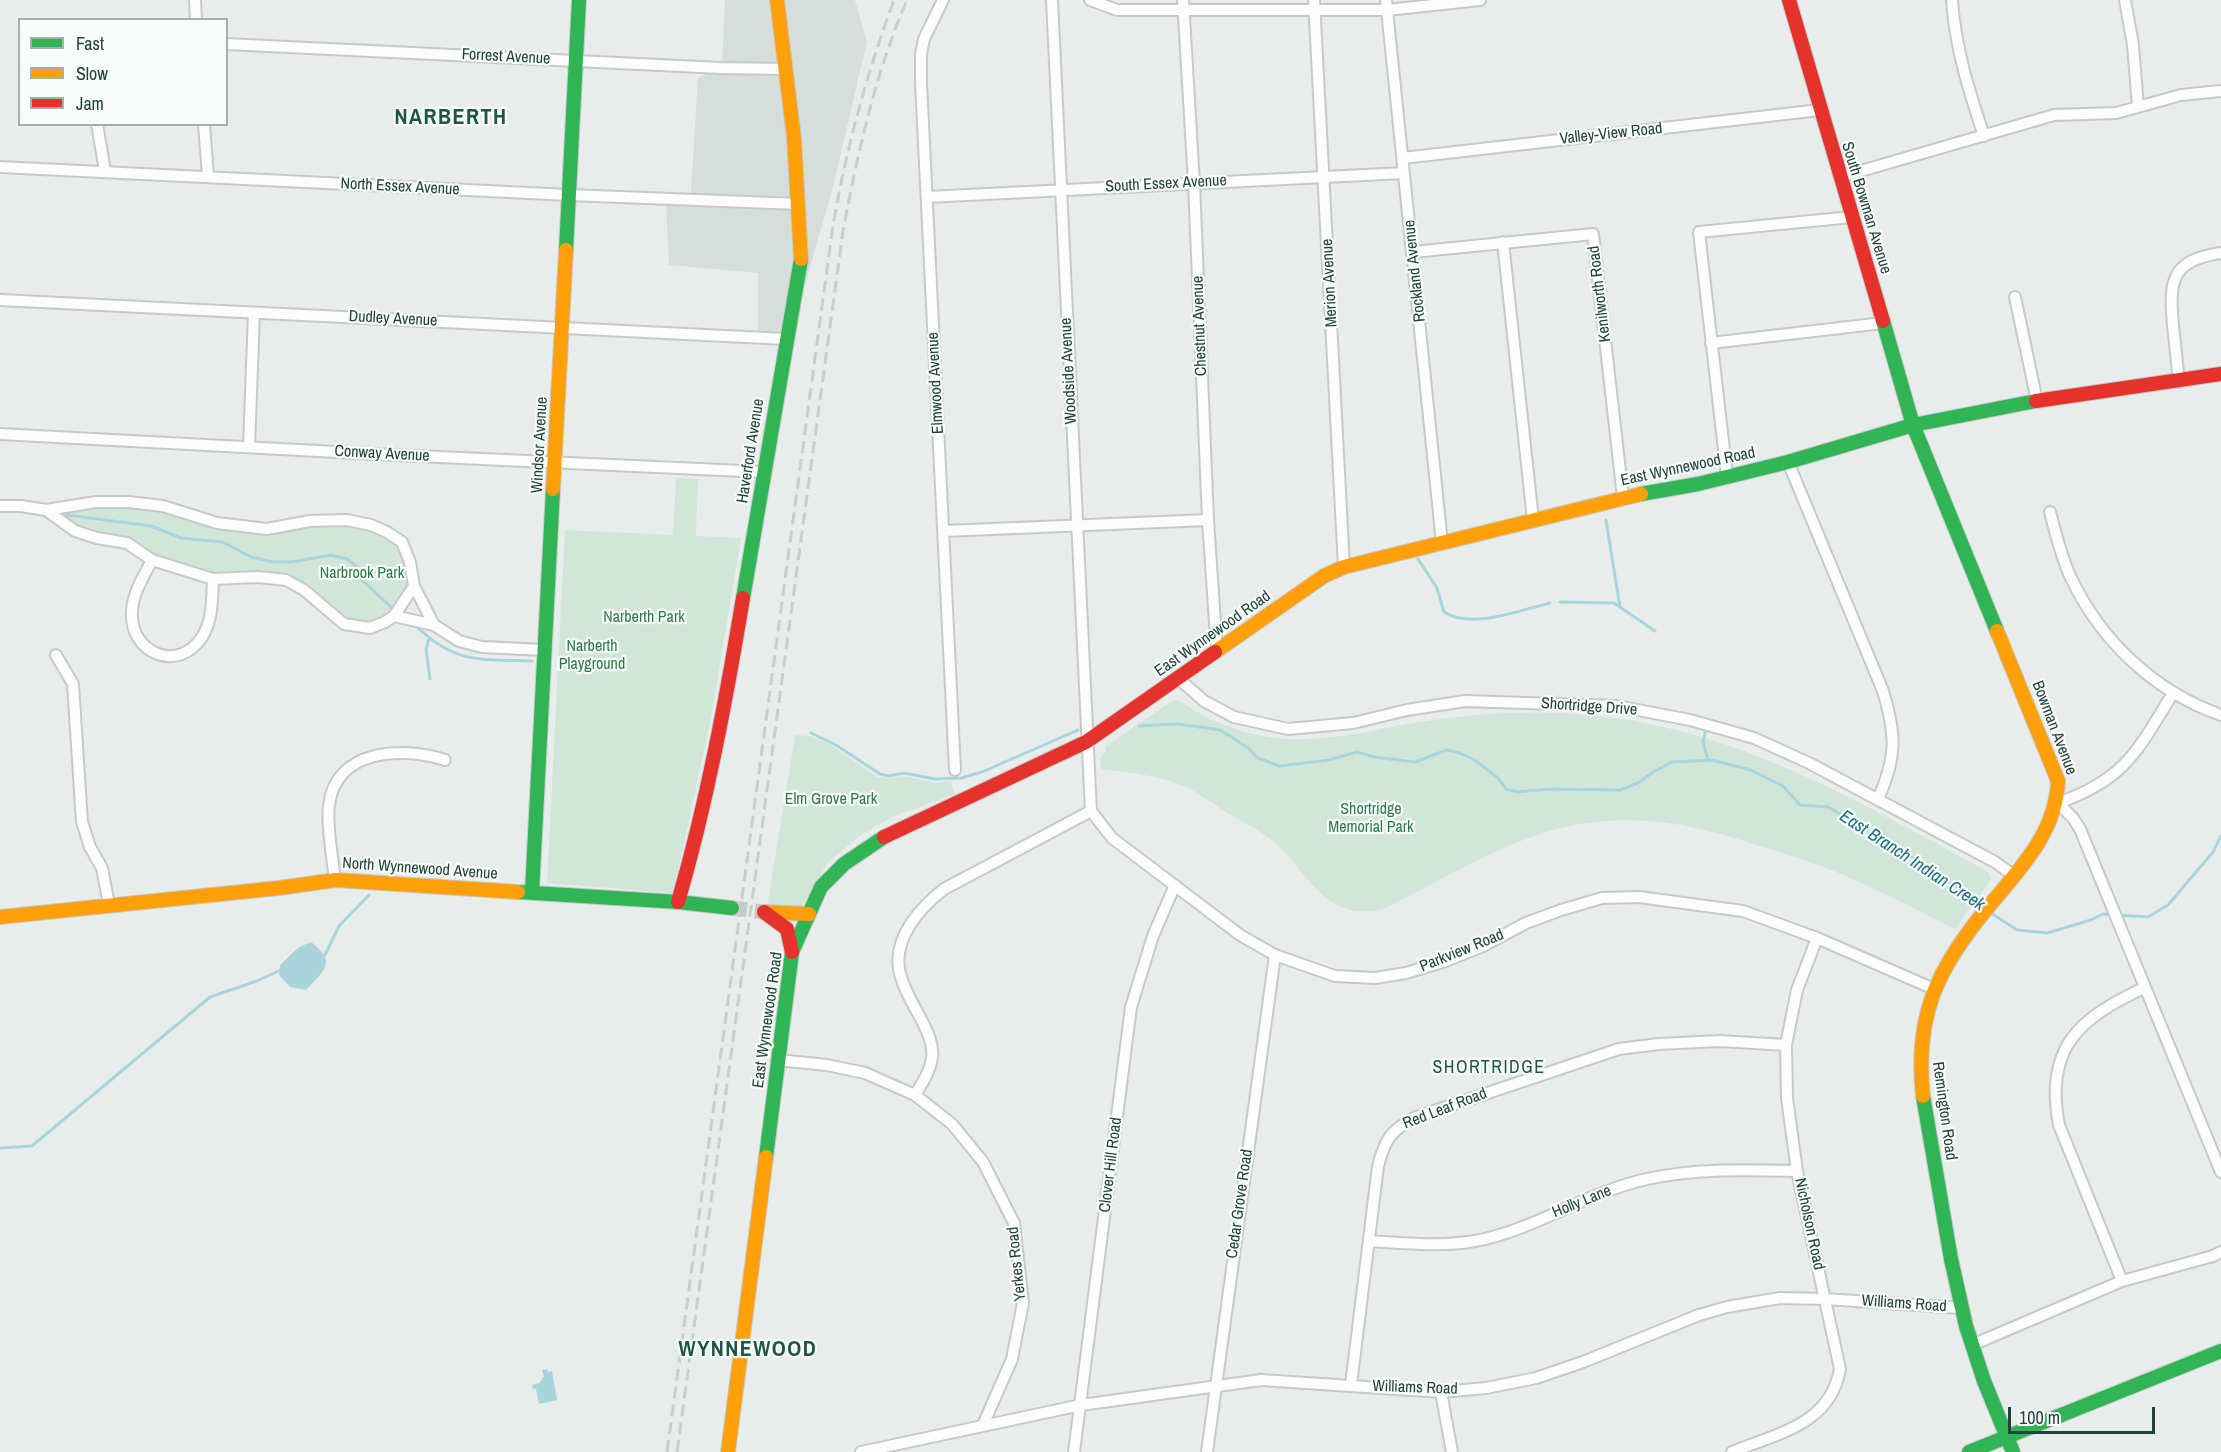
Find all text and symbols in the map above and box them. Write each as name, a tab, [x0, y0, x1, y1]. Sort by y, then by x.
legend	[18, 18, 228, 126]
text: Fast	[76, 31, 104, 56]
street label: Forrest Avenue	[461, 45, 551, 69]
text: Slow	[76, 61, 108, 86]
text: Jam	[76, 91, 104, 116]
district label: NARBERTH	[394, 105, 508, 131]
street label: Valley-View Road	[1559, 119, 1663, 149]
street label: South Bowman Avenue	[1837, 140, 1895, 276]
street label: South Essex Avenue	[1105, 171, 1227, 197]
street label: North Essex Avenue	[340, 174, 460, 200]
street label: Rockland Avenue	[1400, 219, 1430, 323]
street label: Merion Avenue	[1318, 238, 1342, 328]
street label: Kenilworth Road	[1585, 245, 1615, 343]
street label: Chestnut Avenue	[1189, 275, 1211, 377]
street label: Dudley Avenue	[348, 307, 438, 331]
street label: Woodside Avenue	[1057, 317, 1081, 425]
street label: Elmwood Avenue	[924, 332, 948, 434]
street label: Windsor Avenue	[528, 396, 552, 494]
street label: Haverford Avenue	[733, 397, 769, 505]
street label: Conway Avenue	[334, 442, 430, 466]
street label: East Wynnewood Road	[1619, 443, 1757, 491]
park label: Narbrook Park	[320, 564, 404, 584]
street label: East Wynnewood Road	[1151, 587, 1275, 681]
park label: Narberth Park	[603, 608, 685, 628]
park label: Narberth Playground	[559, 637, 625, 675]
street label: Bowman Avenue	[2027, 678, 2081, 778]
street label: Shortridge Drive	[1540, 694, 1638, 720]
park label: Elm Grove Park	[785, 790, 877, 810]
park label: Shortridge Memorial Park	[1328, 800, 1414, 838]
water label: East Branch Indian Creek	[1835, 806, 1989, 916]
street label: North Wynnewood Avenue	[342, 854, 498, 884]
street label: Parkview Road	[1417, 925, 1507, 977]
street label: East Wynnewood Road	[749, 951, 787, 1089]
district label: SHORTRIDGE	[1432, 1057, 1546, 1079]
street label: Remington Road	[1928, 1061, 1960, 1161]
street label: Red Leaf Road	[1400, 1084, 1490, 1134]
street label: Clover Hill Road	[1096, 1116, 1126, 1214]
street label: Cedar Grove Road	[1223, 1148, 1257, 1260]
street label: Nicholson Road	[1790, 1176, 1828, 1272]
street label: Holly Lane	[1550, 1181, 1614, 1223]
street label: Yerkes Road	[1004, 1226, 1030, 1302]
street label: Williams Road	[1861, 1291, 1947, 1317]
district label: WYNNEWOOD	[679, 1337, 817, 1363]
street label: Williams Road	[1372, 1377, 1458, 1399]
scale bar	[2011, 1395, 2158, 1433]
text: 100 m	[2019, 1405, 2060, 1430]

